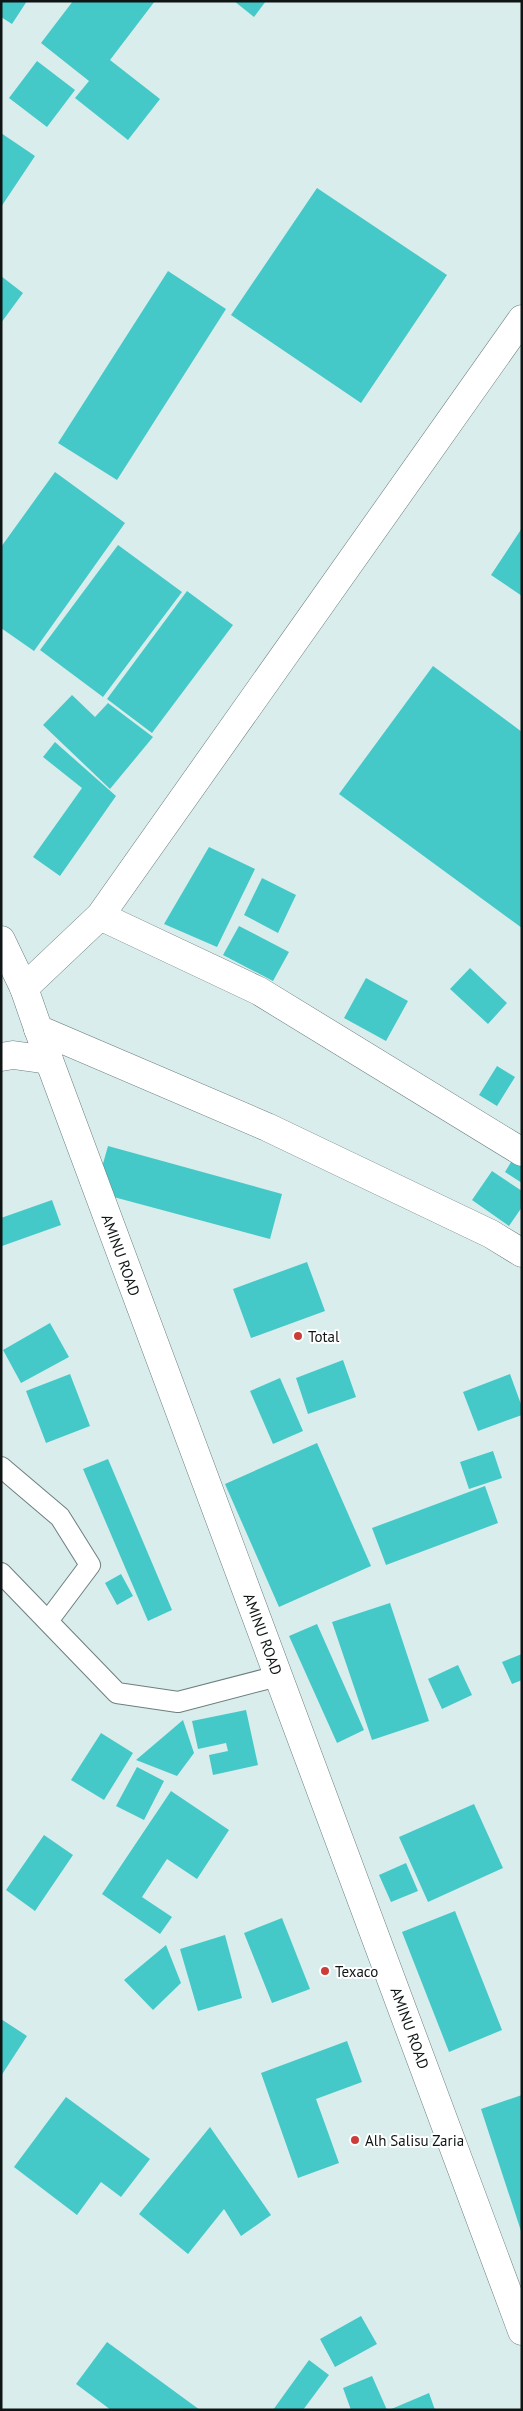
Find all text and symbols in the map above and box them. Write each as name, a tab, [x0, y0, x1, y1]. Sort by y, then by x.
street label: AMINU ROAD	[97, 1212, 145, 1298]
place label: Total	[308, 1327, 340, 1346]
marker: Total	[292, 1330, 304, 1342]
street label: AMINU ROAD	[239, 1591, 287, 1677]
place label: Texaco	[335, 1962, 378, 1981]
marker: Texaco	[319, 1965, 331, 1977]
street label: AMINU ROAD	[386, 1985, 434, 2071]
place label: Alh Salisu Zaria	[365, 2131, 464, 2150]
marker: Alh Salisu Zaria	[349, 2134, 361, 2146]

